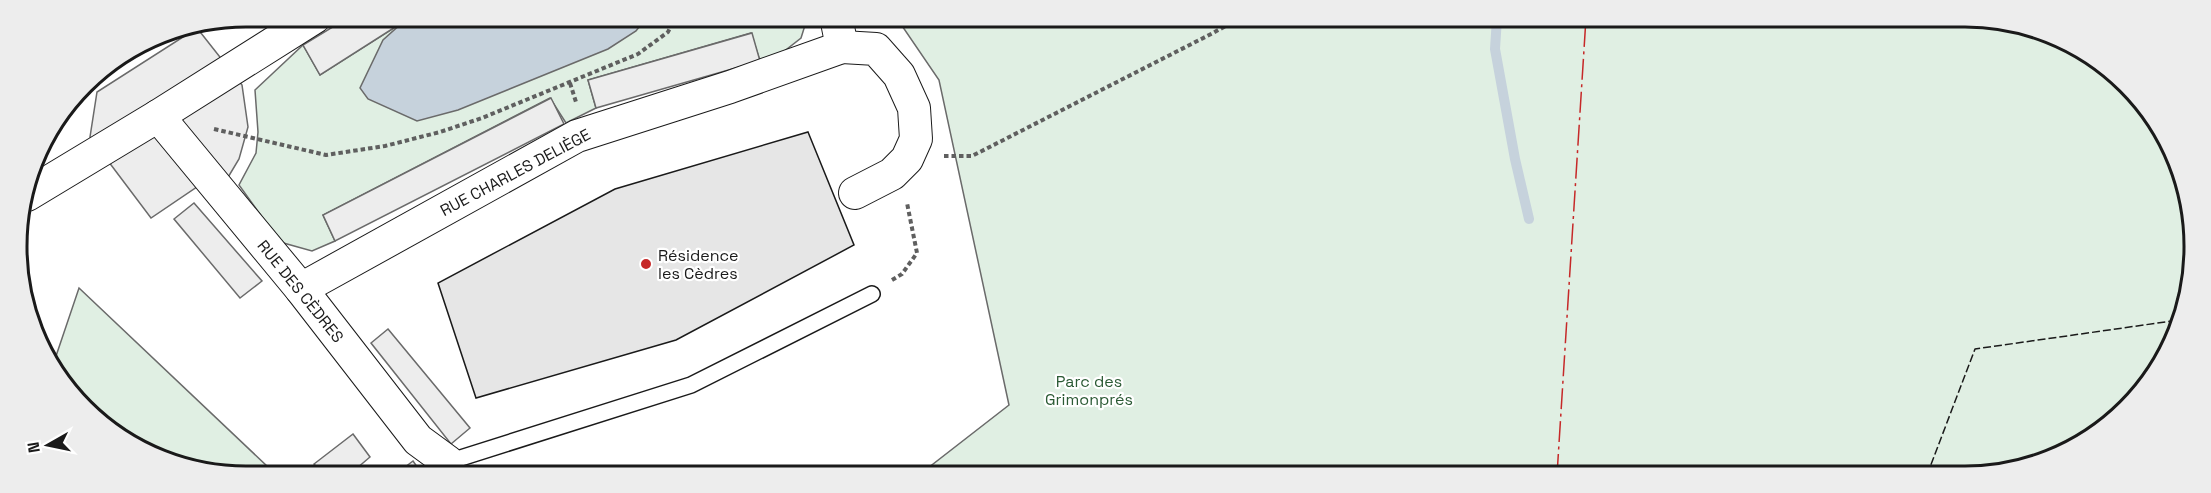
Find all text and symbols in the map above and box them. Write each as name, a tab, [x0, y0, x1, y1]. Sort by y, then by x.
street label: RUE CHARLES DELIÈGE	[436, 124, 594, 221]
street label: RUE DES CÈDRES	[253, 236, 349, 347]
place label: Résidence les Cèdres	[658, 245, 739, 284]
marker: Résidence les Cèdres	[639, 257, 653, 271]
park label: Parc des Grimonprés	[1045, 371, 1133, 410]
north arrow	[18, 415, 78, 475]
text: N	[22, 440, 45, 454]

